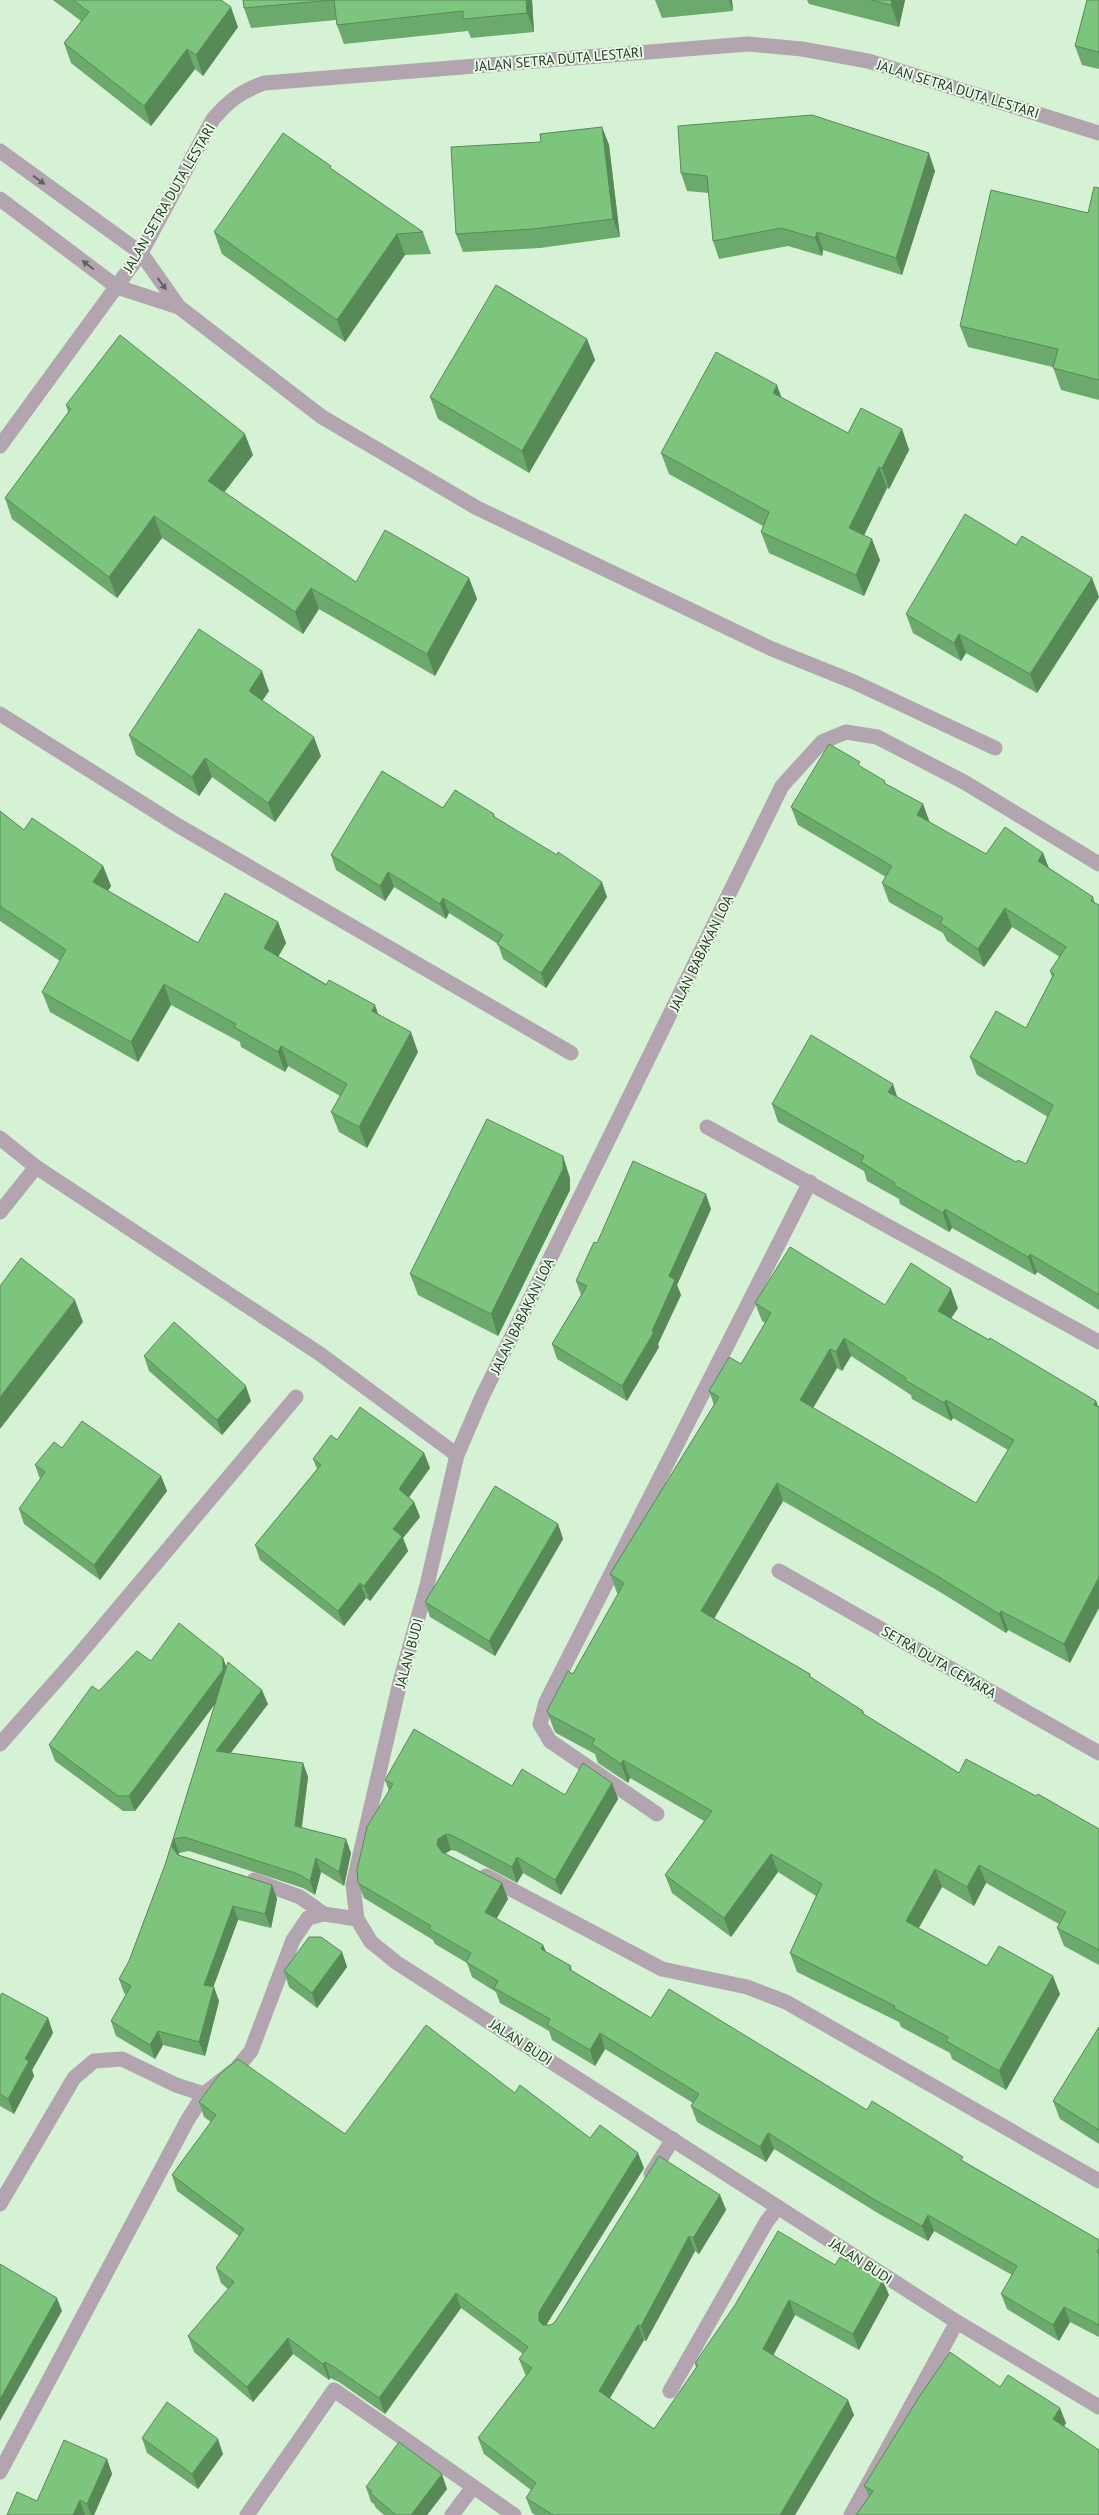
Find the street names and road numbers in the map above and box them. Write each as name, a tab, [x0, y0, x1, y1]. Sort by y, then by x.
street label: JALAN SETRA DUTA LESTARI	[473, 43, 644, 75]
street label: JALAN SETRA DUTA LESTARI	[874, 55, 1041, 122]
street label: JALAN SETRA DUTA LESTARI	[118, 120, 219, 277]
street label: JALAN BABAKAN LOA	[665, 891, 737, 1015]
street label: JALAN BABAKAN LOA	[486, 1254, 558, 1378]
street label: JALAN BUDI	[391, 1616, 427, 1691]
street label: SETRA DUTA CEMARA	[878, 1622, 1000, 1703]
street label: JALAN BUDI	[485, 2014, 556, 2069]
street label: JALAN BUDI	[825, 2233, 896, 2288]

